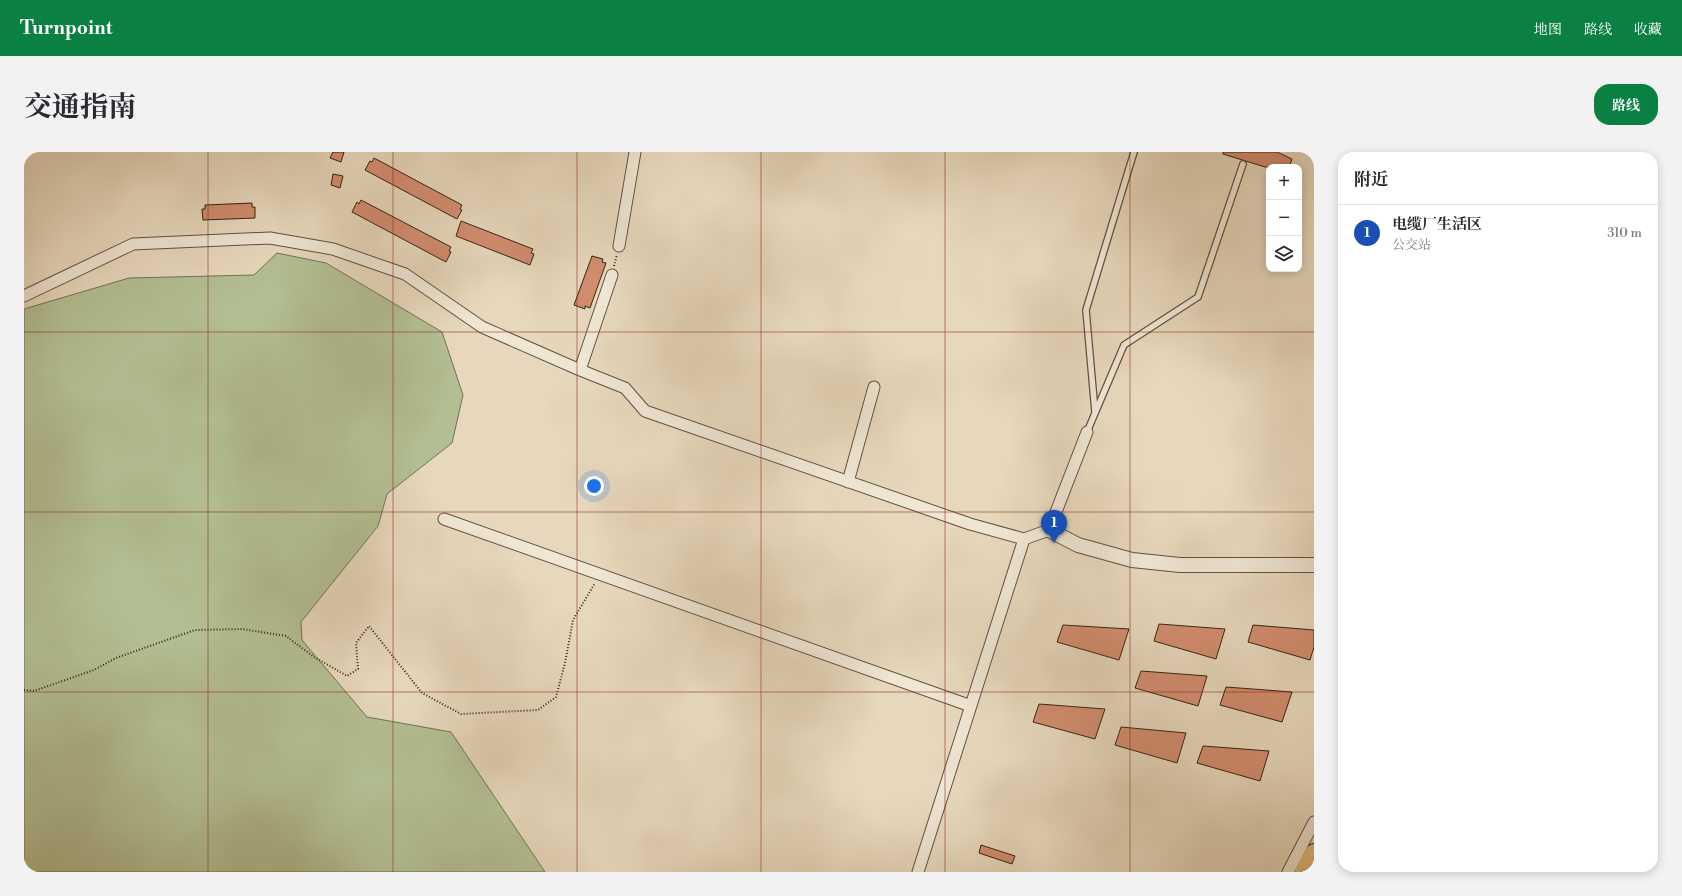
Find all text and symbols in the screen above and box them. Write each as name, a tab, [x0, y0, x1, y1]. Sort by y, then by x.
text: Turnpoint	[20, 16, 113, 40]
text: 地图	[1534, 21, 1562, 39]
text: 路线	[1584, 21, 1612, 39]
text: 收藏	[1634, 21, 1662, 39]
button: 路线	[1594, 84, 1658, 125]
text: 交通指南	[24, 90, 136, 125]
map controls	[1266, 164, 1302, 272]
button: +	[1266, 164, 1302, 200]
text: 附近	[1354, 169, 1388, 191]
button: −	[1266, 200, 1302, 236]
text: 电缆厂生活区	[1392, 215, 1482, 234]
text: 1	[1364, 225, 1370, 241]
text: 310 m	[1607, 225, 1642, 241]
button: layers	[1266, 236, 1302, 272]
text: 公交站	[1392, 237, 1431, 253]
your location	[584, 476, 604, 496]
pin: 1	[1041, 510, 1067, 543]

